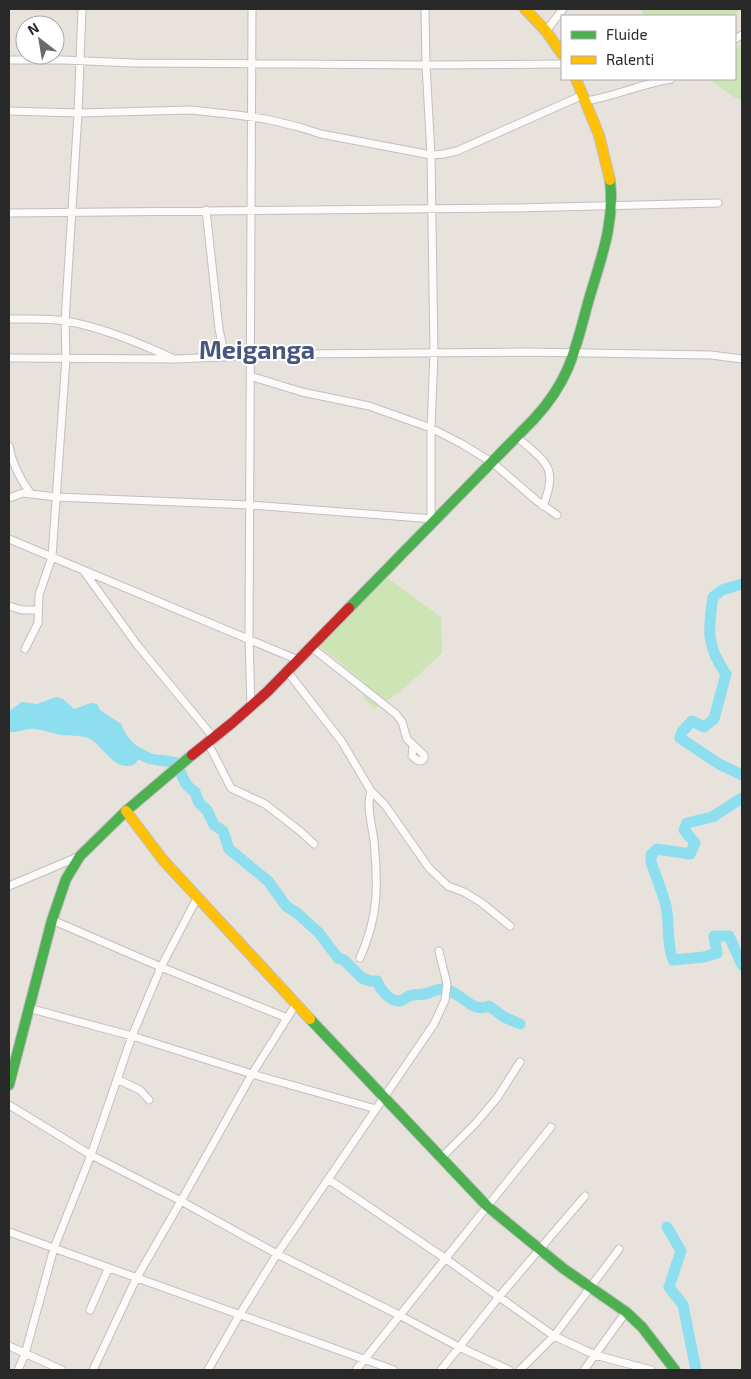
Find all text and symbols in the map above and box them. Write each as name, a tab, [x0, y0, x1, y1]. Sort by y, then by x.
north arrow	[15, 15, 65, 65]
legend	[561, 15, 736, 80]
text: N	[24, 19, 42, 38]
text: Fluide	[606, 25, 647, 43]
text: Ralenti	[606, 50, 654, 68]
district label: Meiganga	[199, 334, 315, 364]

